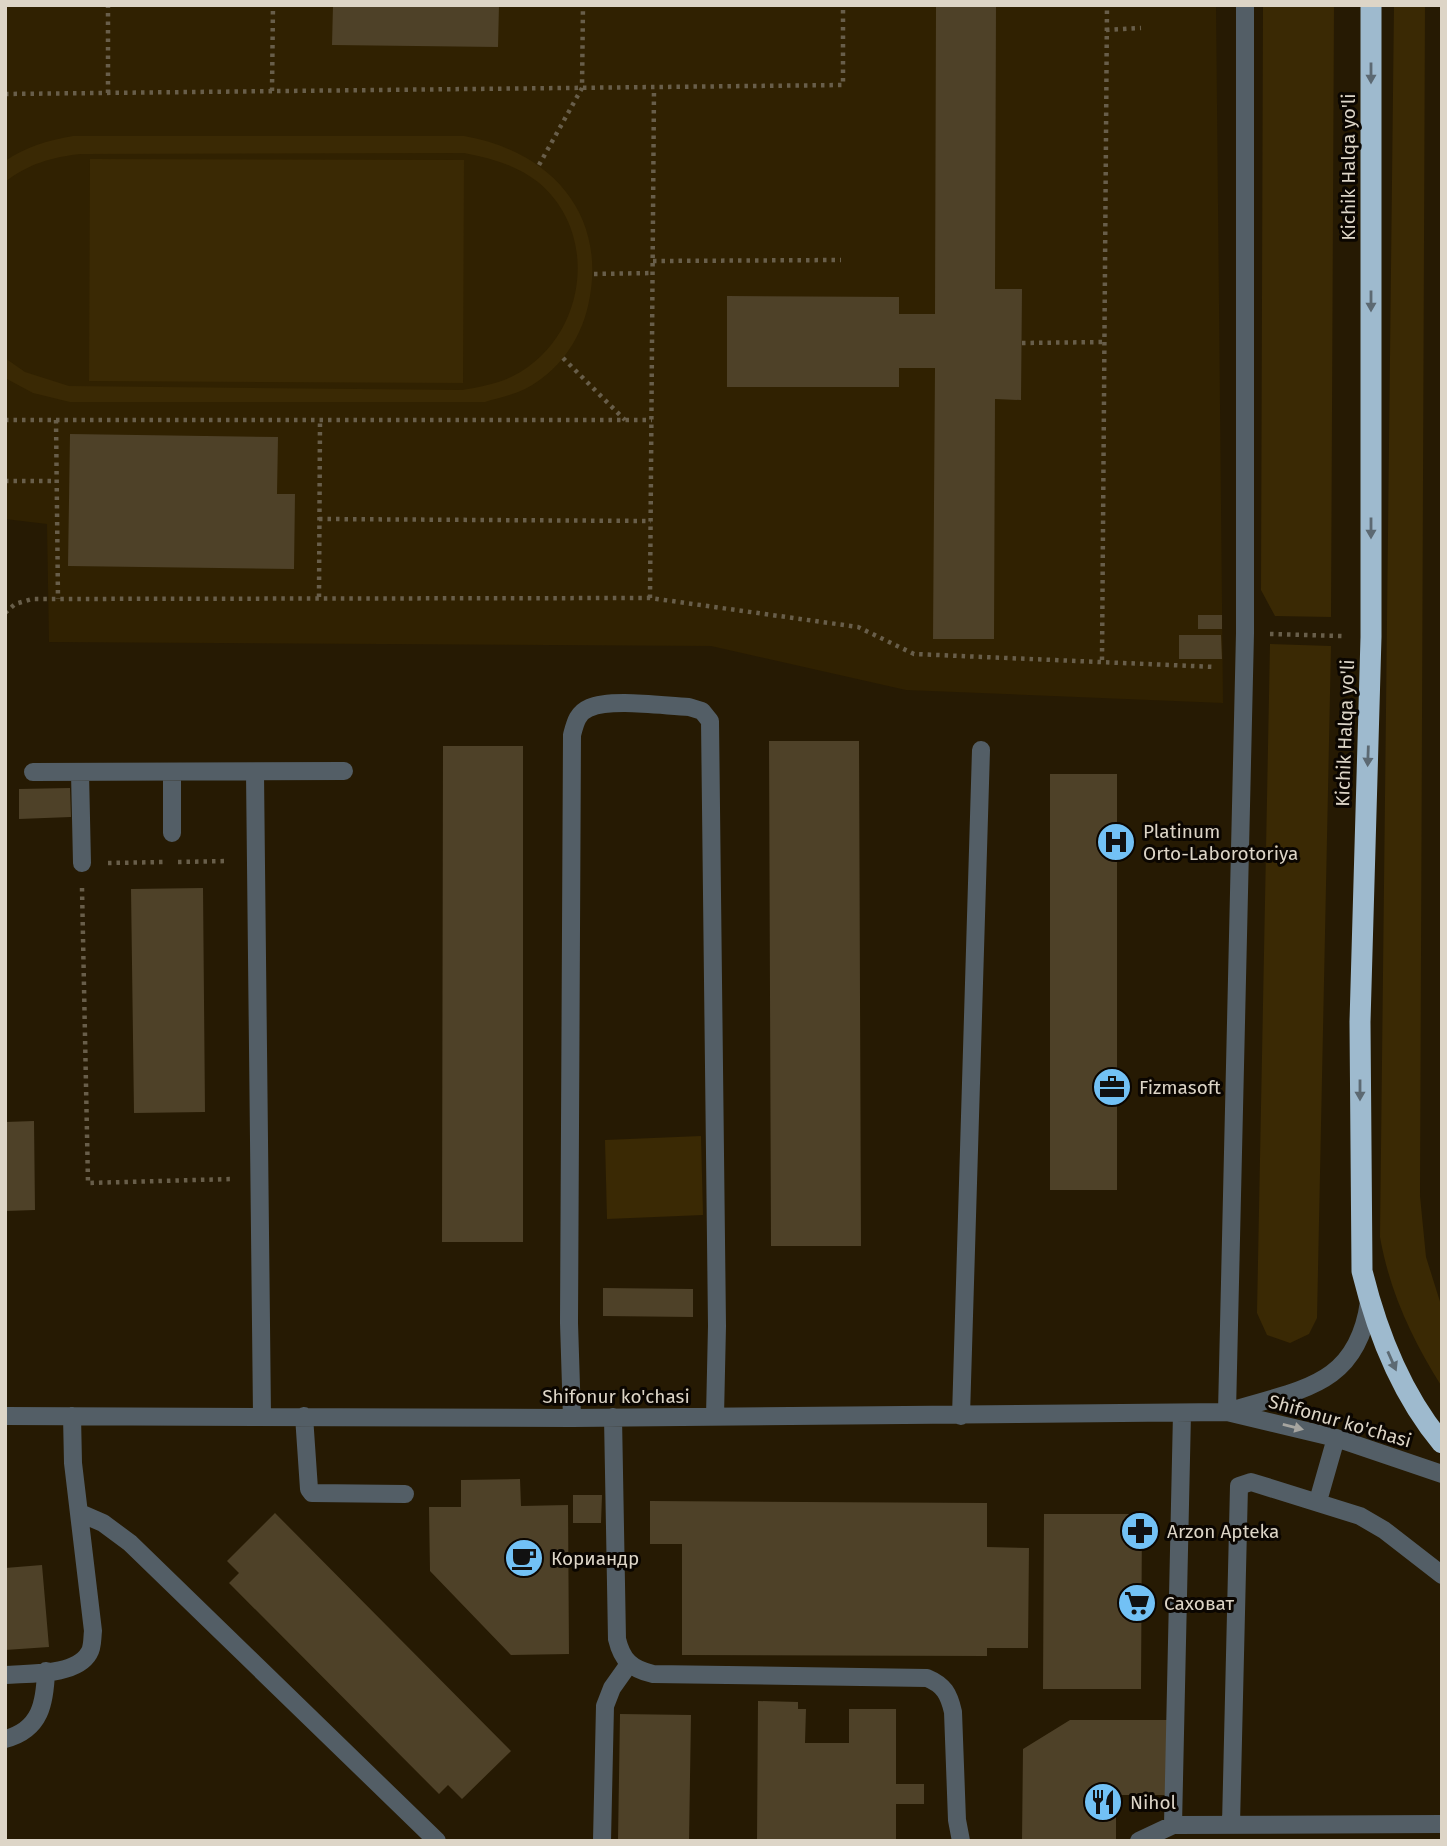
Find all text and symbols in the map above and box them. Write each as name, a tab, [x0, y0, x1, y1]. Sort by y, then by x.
one-way arrow	[1365, 63, 1377, 85]
street label: Kichik Halqa yo'li	[1337, 93, 1360, 241]
one-way arrow	[1365, 290, 1377, 312]
one-way arrow	[1365, 518, 1377, 540]
street label: Kichik Halqa yo'li	[1331, 659, 1359, 807]
one-way arrow	[1362, 745, 1373, 767]
place label: Platinum Orto-Laborotoriya	[1143, 820, 1298, 865]
hospital icon: Platinum Orto-Laborotoriya	[1095, 821, 1137, 863]
office icon: Fizmasoft	[1091, 1066, 1133, 1108]
place label: Fizmasoft	[1139, 1076, 1221, 1099]
one-way arrow	[1354, 1079, 1366, 1101]
one-way arrow	[1387, 1351, 1398, 1372]
street label: Shifonur ko'chasi	[542, 1385, 690, 1408]
street label: Shifonur ko'chasi	[1266, 1390, 1414, 1452]
one-way arrow	[1282, 1422, 1304, 1433]
pharmacy icon: Arzon Apteka	[1119, 1510, 1161, 1552]
place label: Arzon Apteka	[1167, 1520, 1279, 1543]
cafe icon: Кориандр	[503, 1537, 545, 1579]
place label: Кориандр	[551, 1547, 639, 1570]
supermarket icon: Саховат	[1116, 1582, 1158, 1624]
place label: Саховат	[1164, 1592, 1234, 1615]
restaurant icon: Nihol	[1082, 1781, 1124, 1823]
place label: Nihol	[1130, 1791, 1177, 1814]

